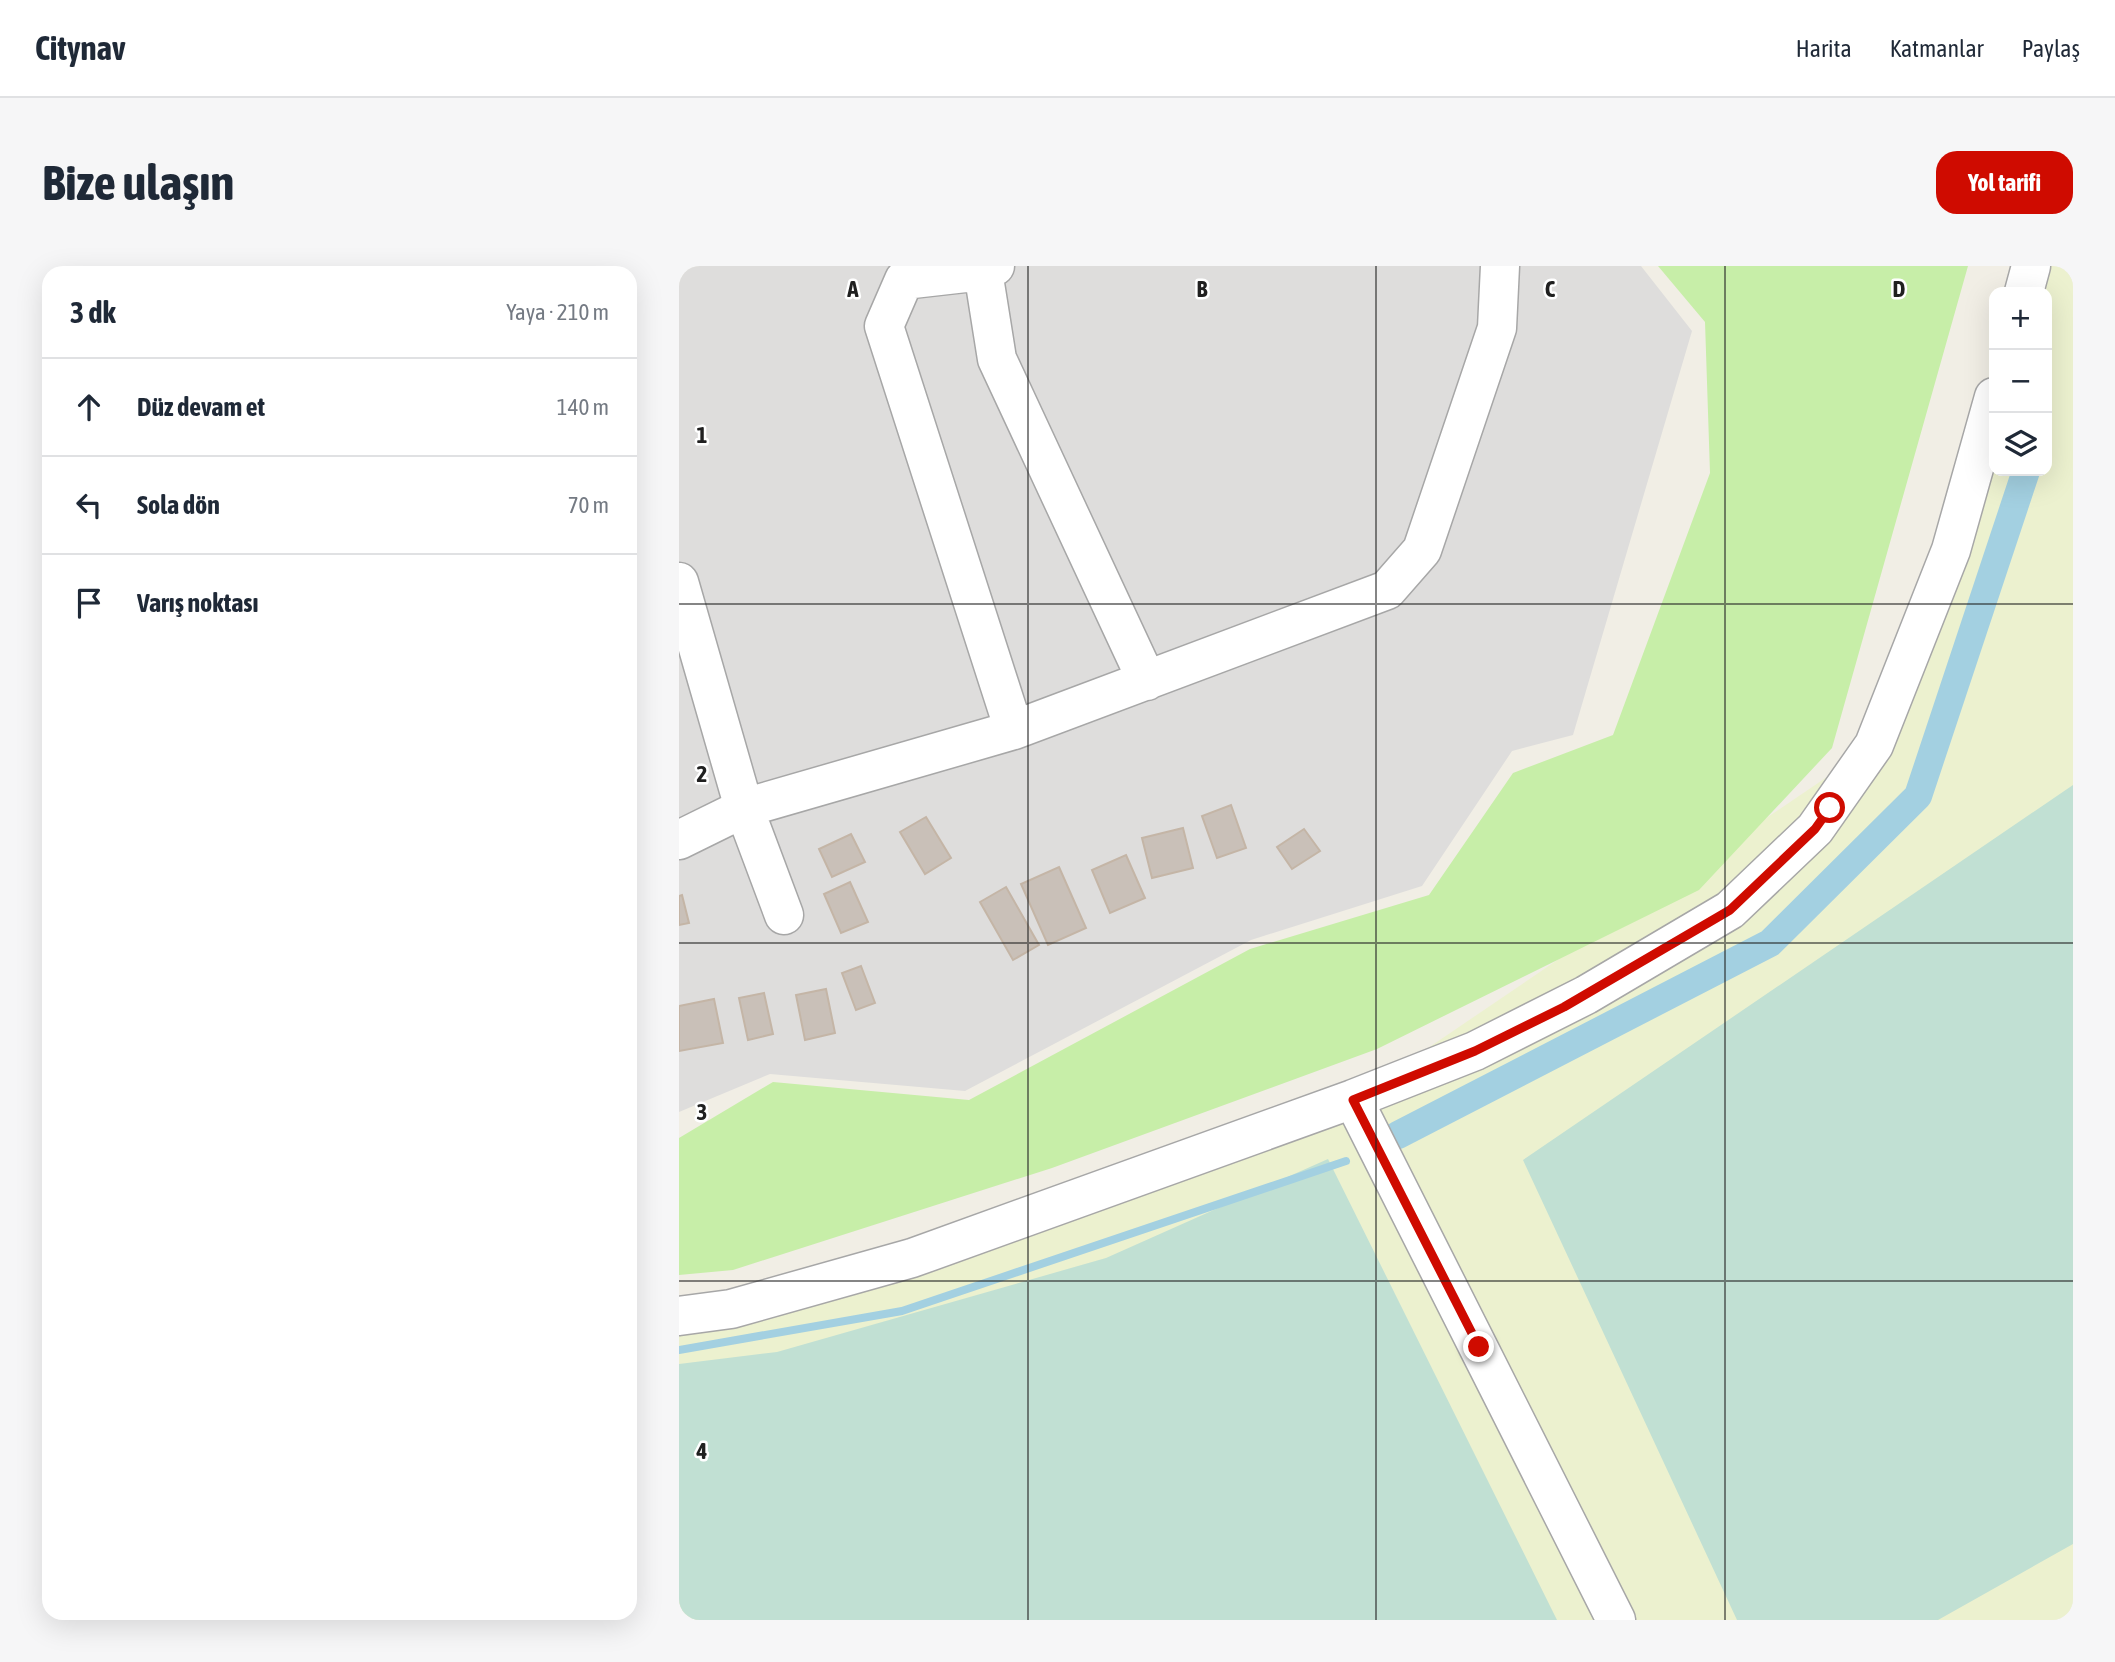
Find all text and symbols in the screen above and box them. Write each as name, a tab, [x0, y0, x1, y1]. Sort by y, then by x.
text: Citynav	[35, 29, 126, 67]
text: Harita	[1796, 35, 1852, 62]
text: Katmanlar	[1890, 35, 1984, 62]
text: Paylaş	[2022, 35, 2080, 62]
button: Yol tarifi	[1936, 151, 2073, 214]
text: Bize ulaşın	[42, 154, 234, 210]
text: A	[846, 276, 859, 302]
text: B	[1197, 276, 1208, 302]
text: C	[1545, 276, 1556, 302]
text: D	[1893, 276, 1906, 302]
map controls	[1989, 287, 2052, 476]
button: +	[1989, 287, 2052, 350]
text: 3 dk	[70, 295, 116, 329]
text: Yaya · 210 m	[506, 299, 609, 325]
button: −	[1989, 350, 2052, 413]
icon: ahead	[70, 388, 108, 426]
text: Düz devam et	[137, 392, 265, 422]
text: 140 m	[557, 394, 609, 420]
button: layers	[1989, 413, 2052, 476]
text: 1	[697, 422, 708, 448]
icon: left	[70, 486, 108, 524]
text: Sola dön	[137, 490, 220, 520]
text: 70 m	[568, 492, 609, 518]
icon: arrive	[70, 584, 108, 622]
text: Varış noktası	[137, 588, 258, 618]
text: 2	[697, 761, 707, 787]
route start	[1814, 792, 1845, 823]
text: 3	[697, 1099, 707, 1125]
route end	[1463, 1331, 1494, 1362]
text: 4	[696, 1438, 708, 1464]

